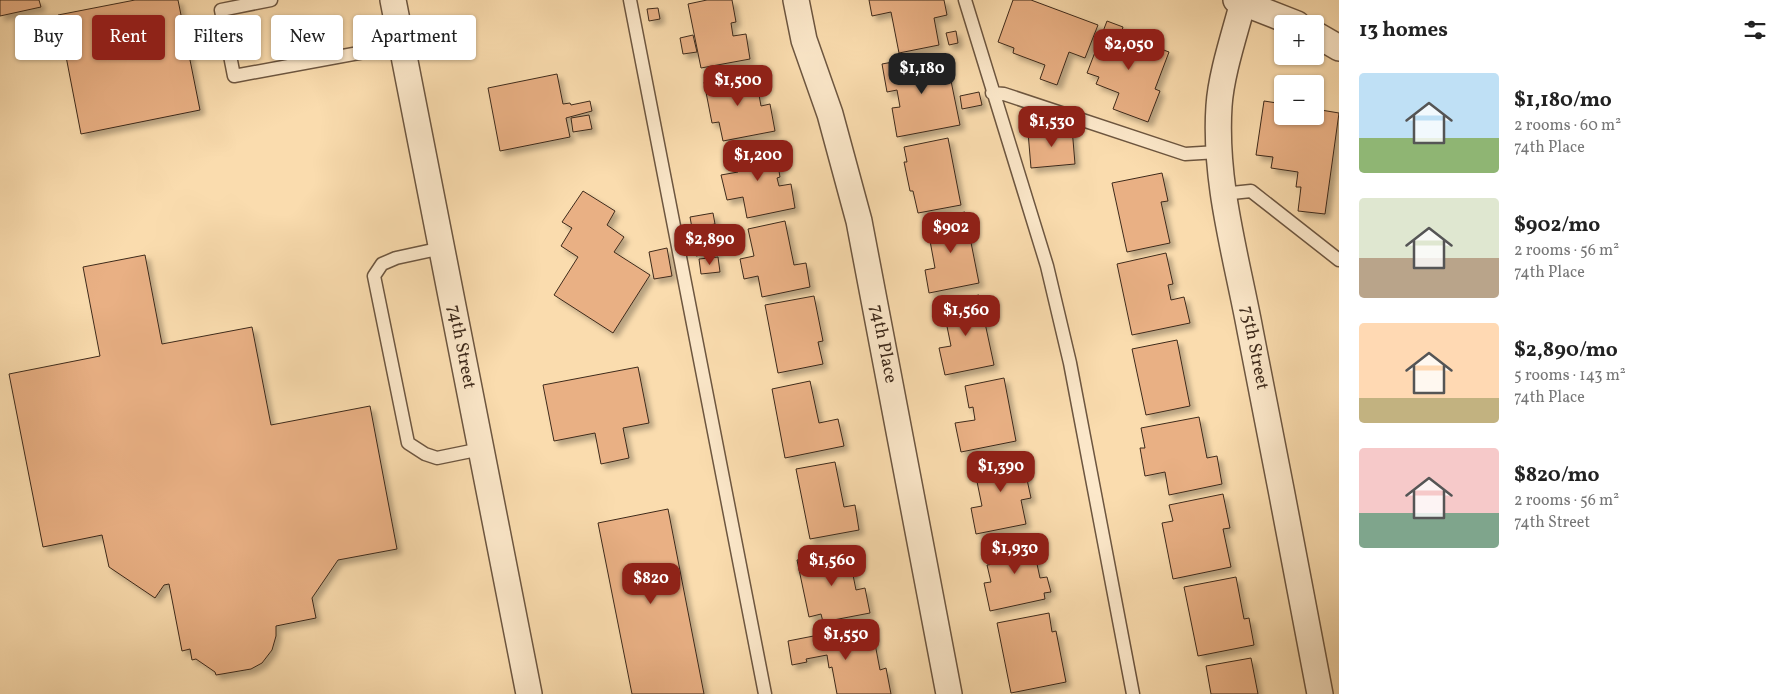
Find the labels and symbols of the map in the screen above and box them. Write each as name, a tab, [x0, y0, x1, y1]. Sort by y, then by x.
pin: $2,050	[1088, 28, 1170, 71]
pin: $1,180	[881, 52, 963, 95]
pin: $1,500	[697, 64, 779, 107]
pin: $1,530	[1011, 106, 1093, 148]
pin: $1,200	[717, 140, 799, 182]
pin: $902	[921, 212, 981, 254]
pin: $2,890	[669, 224, 751, 266]
pin: $1,560	[925, 294, 1007, 337]
street label: 74th Place	[863, 302, 903, 386]
street label: 74th Street	[441, 303, 481, 391]
street label: 75th Street	[1234, 304, 1274, 392]
pin: $1,390	[960, 450, 1042, 493]
pin: $1,930	[974, 532, 1056, 575]
pin: $1,560	[791, 544, 873, 587]
pin: $820	[621, 562, 681, 605]
pin: $1,550	[805, 618, 887, 661]

